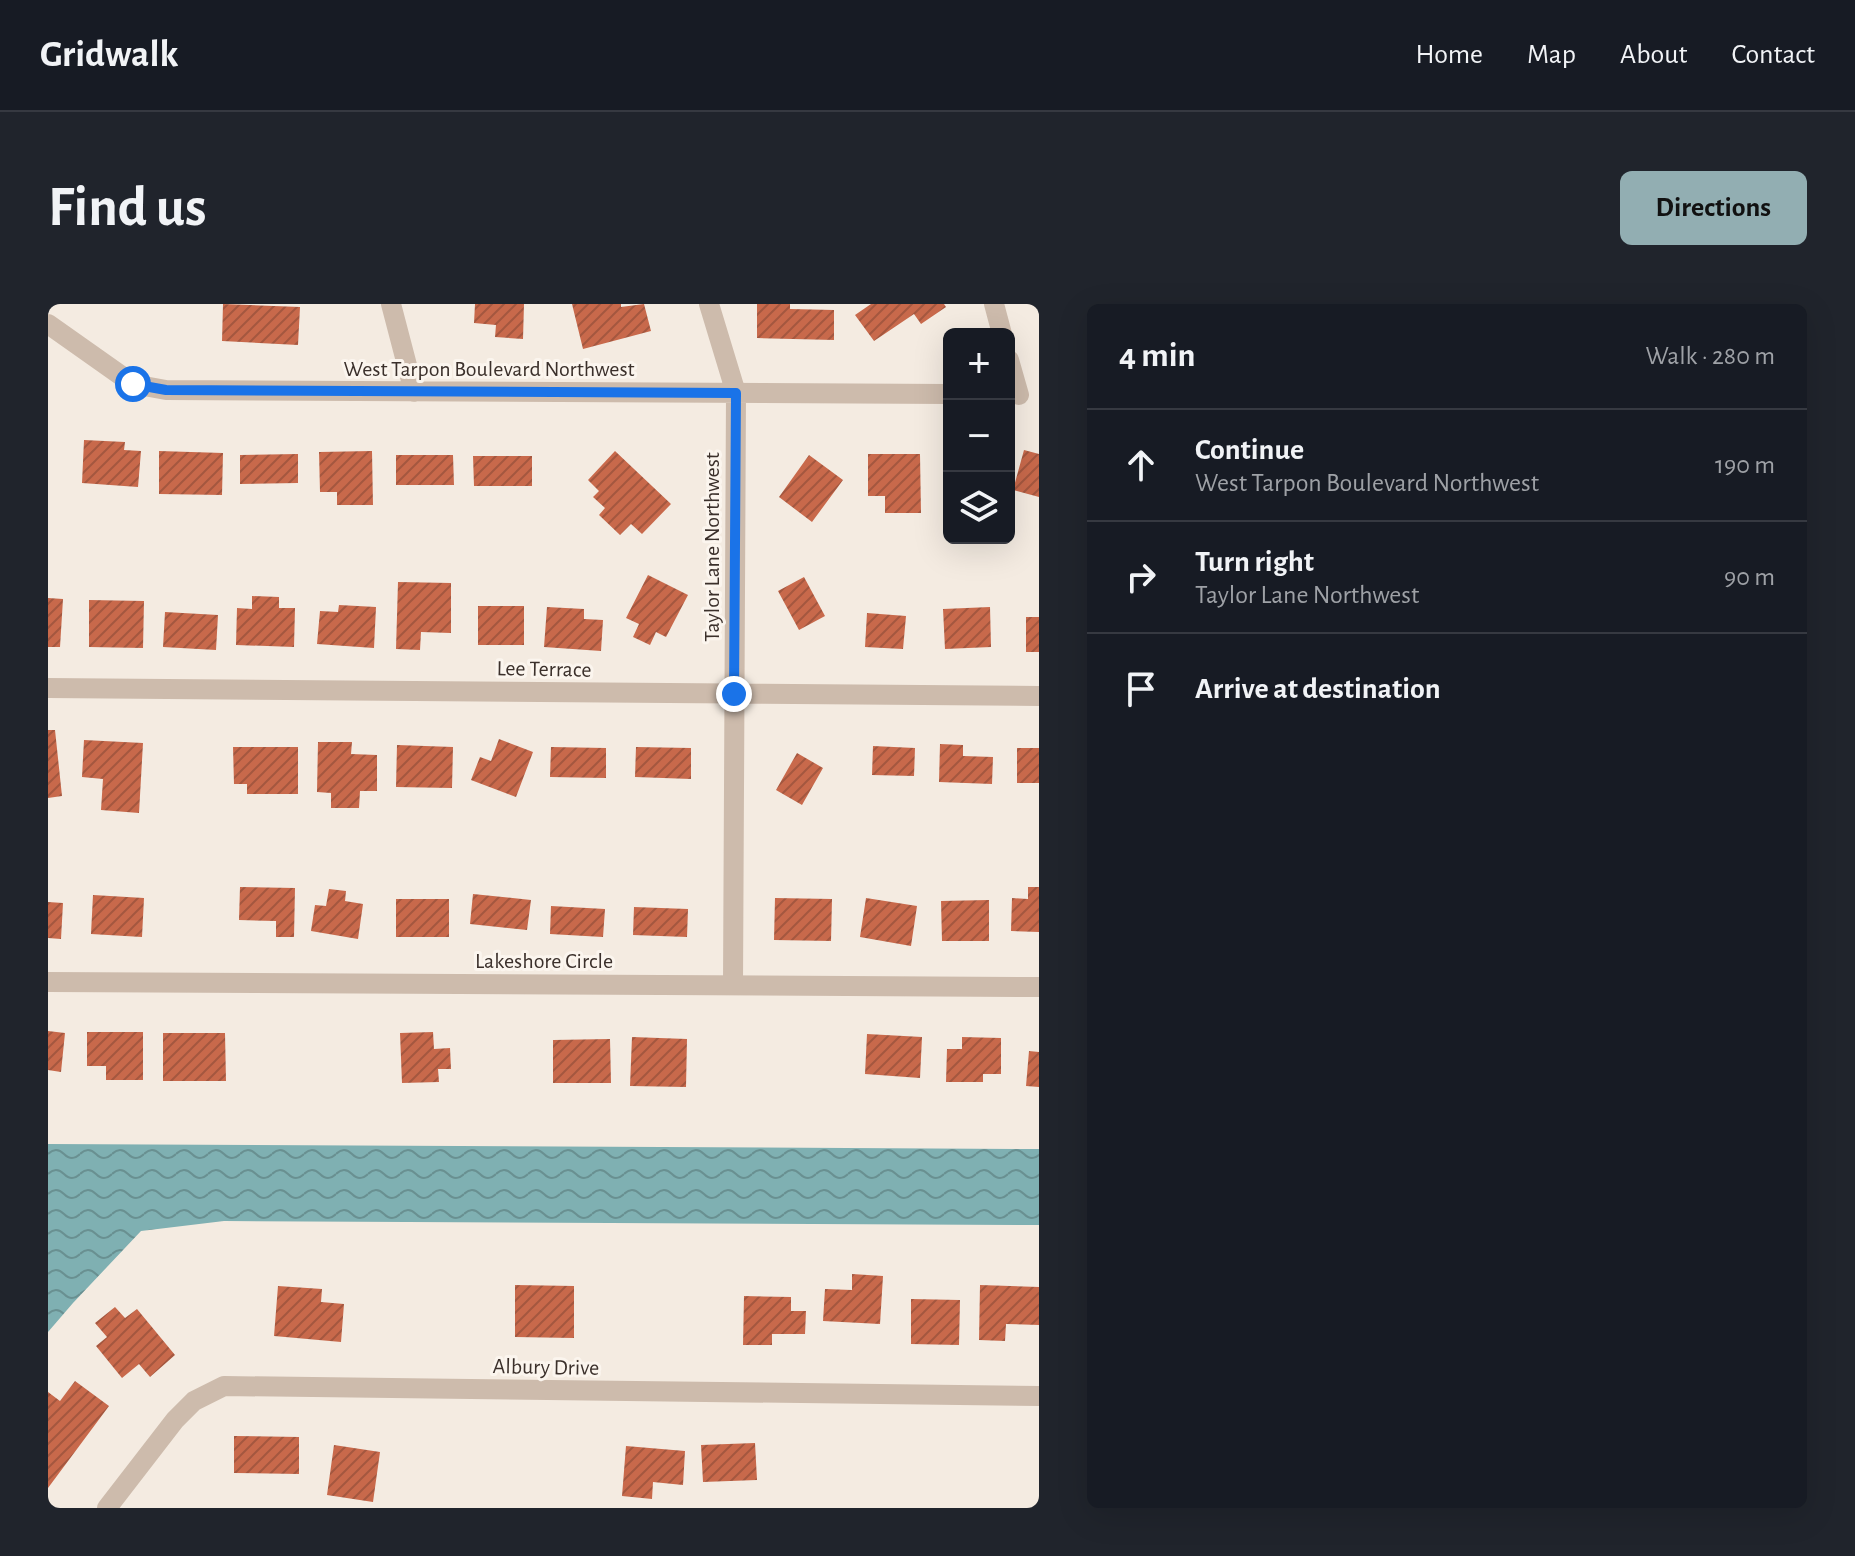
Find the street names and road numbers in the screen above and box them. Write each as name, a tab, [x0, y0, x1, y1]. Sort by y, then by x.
street label: West Tarpon Boulevard Northwest	[343, 358, 635, 380]
street label: Taylor Lane Northwest	[701, 452, 723, 642]
street label: Lee Terrace	[496, 657, 592, 681]
street label: Lakeshore Circle	[475, 950, 613, 972]
street label: Albury Drive	[492, 1355, 599, 1379]

